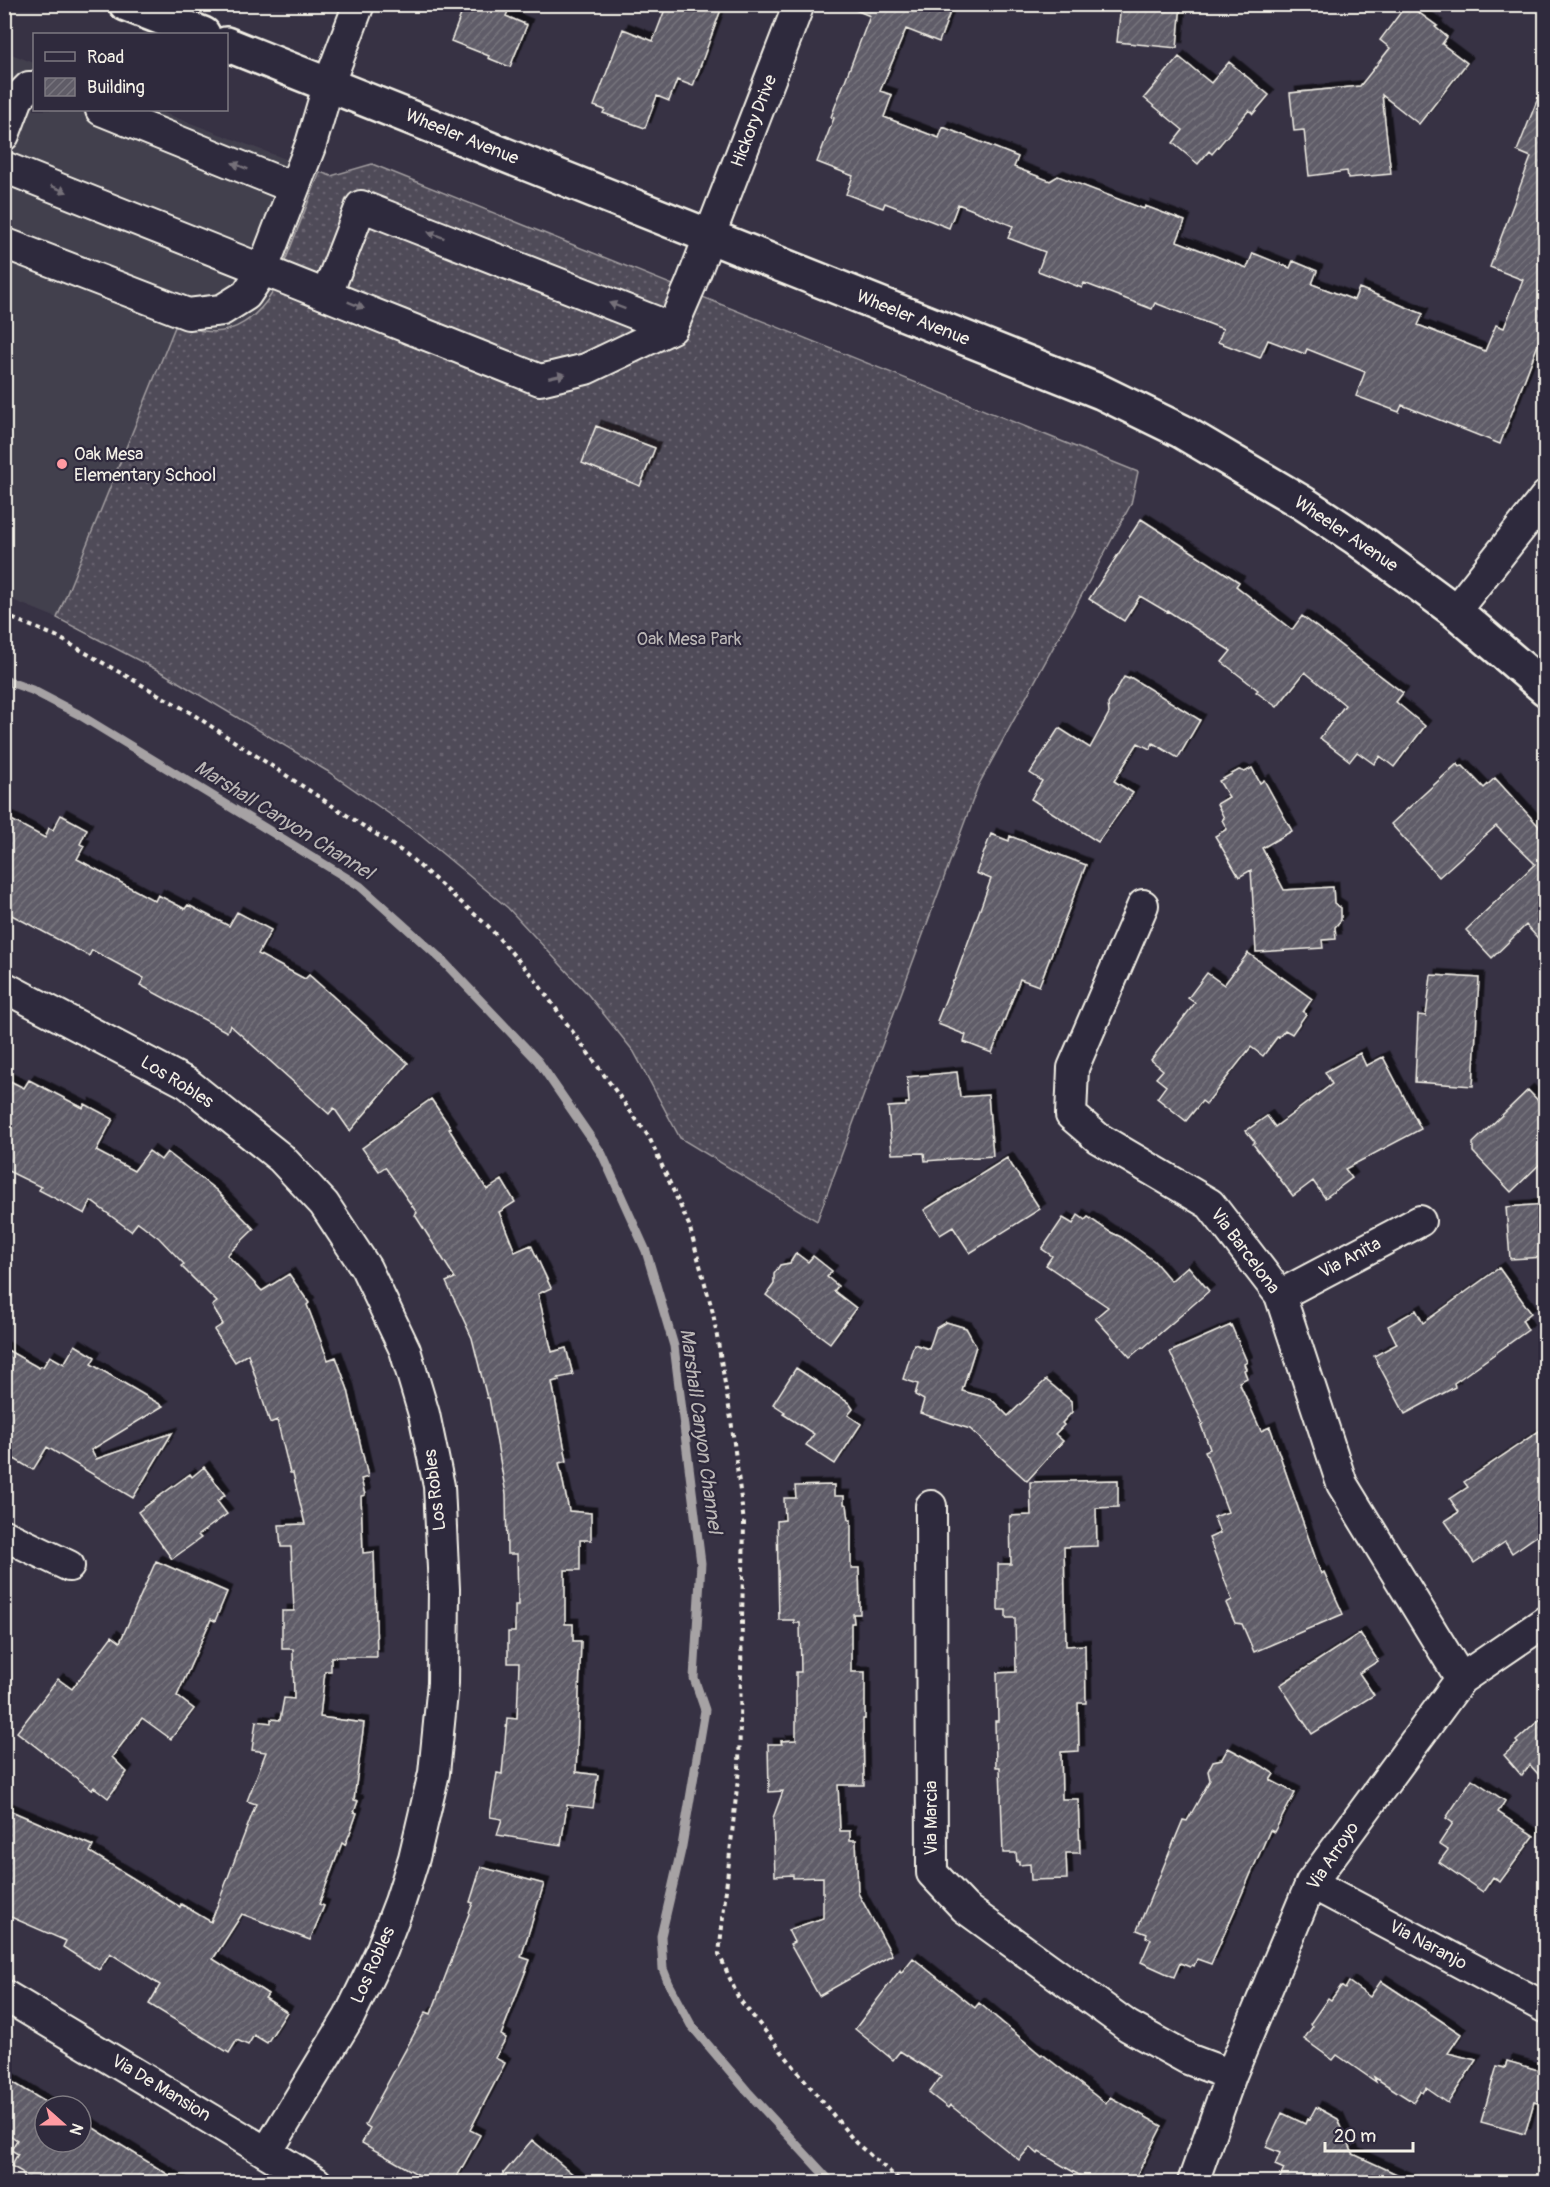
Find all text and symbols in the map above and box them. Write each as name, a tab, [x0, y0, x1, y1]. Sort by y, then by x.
legend	[33, 33, 228, 111]
text: Road	[87, 46, 124, 69]
street label: Hickory Drive	[726, 71, 782, 171]
text: Building	[87, 76, 145, 99]
street label: Wheeler Avenue	[402, 104, 522, 170]
one-way arrow	[231, 161, 249, 170]
one-way arrow	[50, 184, 68, 194]
one-way arrow	[426, 230, 444, 240]
street label: Wheeler Avenue	[853, 285, 973, 351]
one-way arrow	[347, 301, 365, 310]
one-way arrow	[608, 301, 626, 311]
one-way arrow	[548, 371, 567, 380]
place label: Oak Mesa Elementary School	[74, 443, 216, 487]
marker: Oak Mesa Elementary School	[55, 457, 69, 471]
street label: Wheeler Avenue	[1290, 491, 1402, 577]
park label: Oak Mesa Park	[637, 628, 742, 651]
water label: Marshall Canyon Channel	[190, 755, 380, 887]
street label: Los Robles	[136, 1051, 218, 1113]
street label: Via Barcelona	[1205, 1204, 1285, 1298]
street label: Via Anita	[1315, 1232, 1385, 1284]
water label: Marshall Canyon Channel	[674, 1327, 728, 1537]
street label: Los Robles	[419, 1448, 451, 1532]
street label: Via Marcia	[920, 1781, 943, 1855]
street label: Via Arroyo	[1302, 1817, 1364, 1895]
street label: Via Naranjo	[1385, 1915, 1471, 1975]
street label: Los Robles	[346, 1923, 400, 2007]
street label: Via De Mansion	[107, 2049, 215, 2127]
north arrow	[33, 2094, 93, 2154]
scale bar	[1325, 2115, 1414, 2153]
text: N	[65, 2120, 87, 2138]
text: 20 m	[1334, 2125, 1376, 2148]

